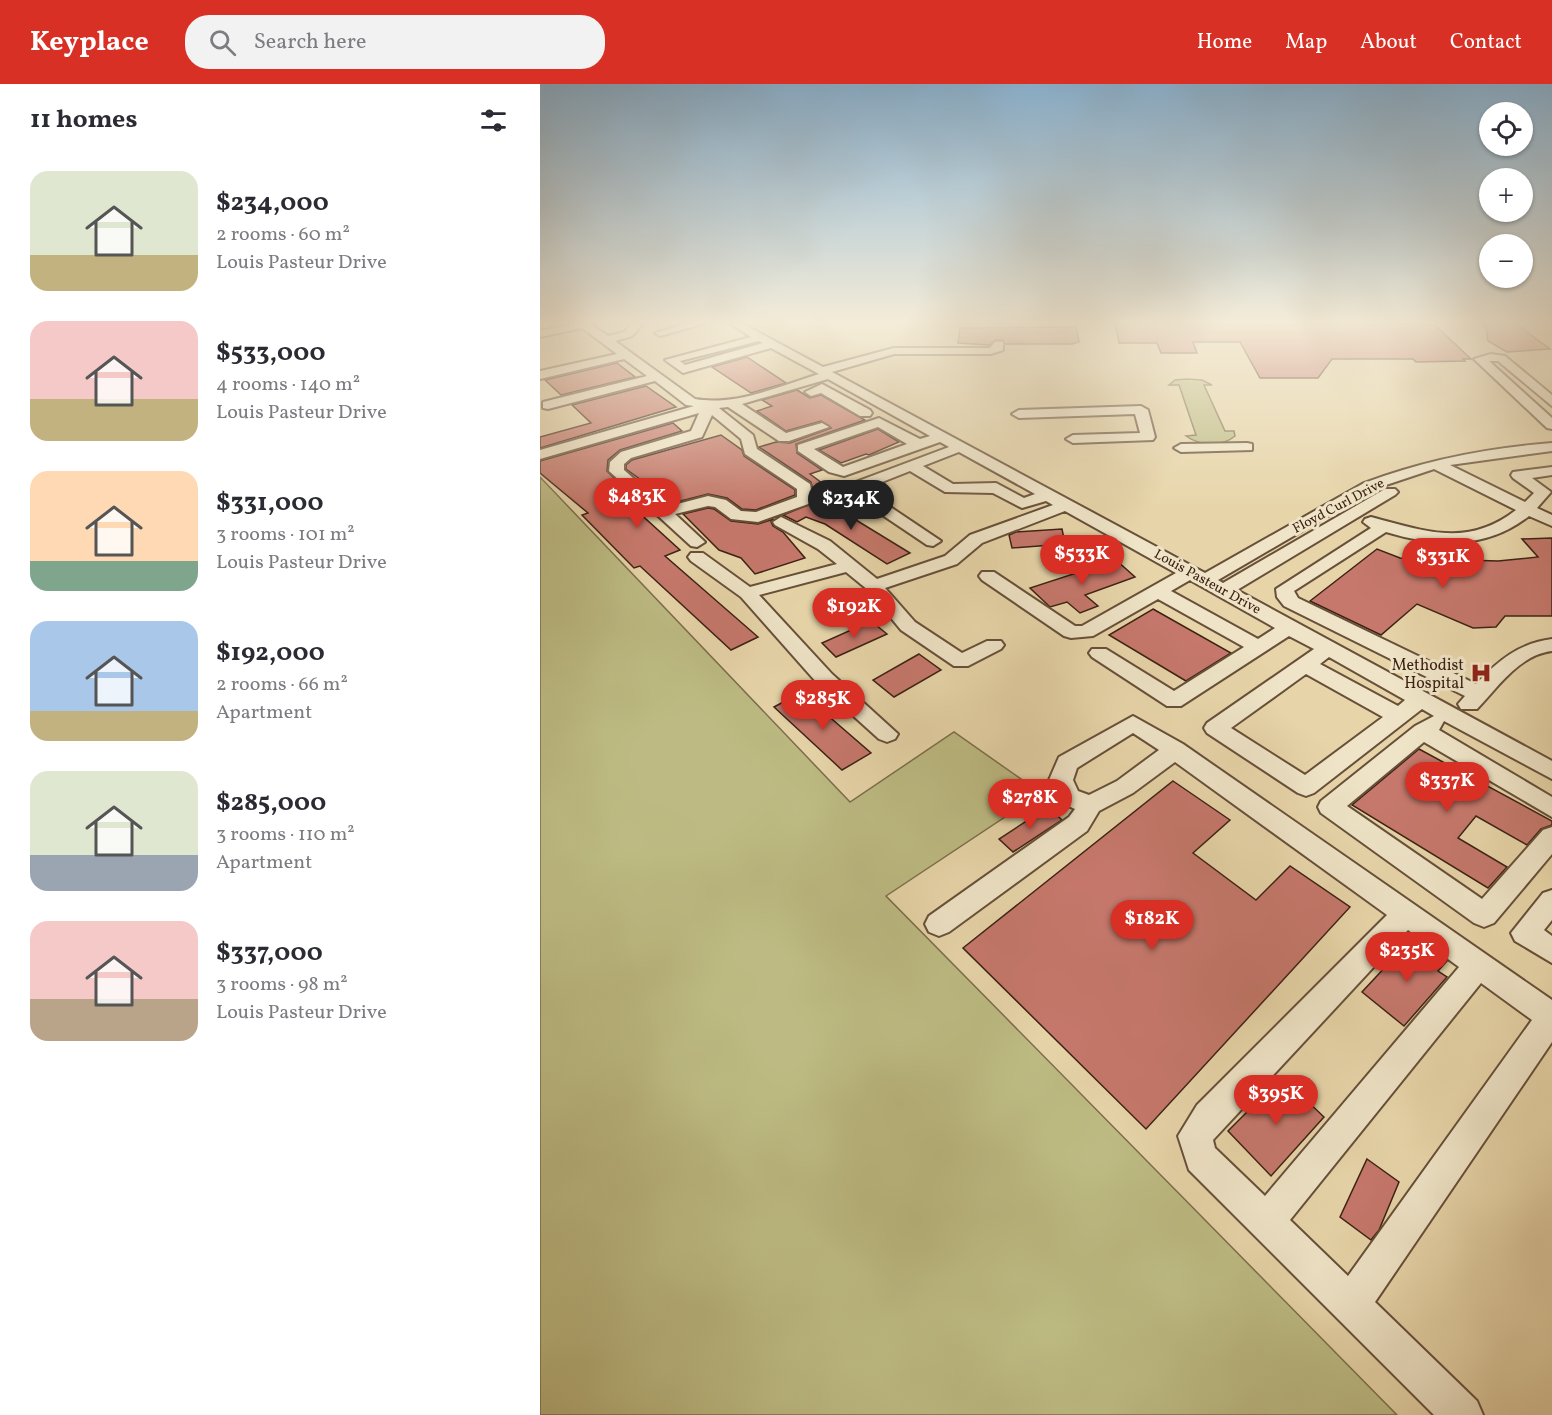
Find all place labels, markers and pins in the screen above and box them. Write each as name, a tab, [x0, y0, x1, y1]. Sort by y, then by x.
pin: $483K	[595, 478, 679, 529]
pin: $234K	[809, 480, 893, 531]
pin: $533K	[1040, 535, 1124, 586]
pin: $331K	[1401, 538, 1485, 589]
pin: $192K	[812, 588, 896, 639]
place label: Methodist Hospital	[1392, 655, 1464, 695]
hospital icon: Methodist Hospital	[1469, 661, 1493, 685]
pin: $285K	[781, 680, 865, 731]
pin: $337K	[1405, 762, 1489, 813]
pin: $278K	[988, 779, 1072, 830]
pin: $182K	[1110, 900, 1194, 951]
pin: $235K	[1365, 932, 1449, 983]
pin: $395K	[1234, 1075, 1318, 1126]

